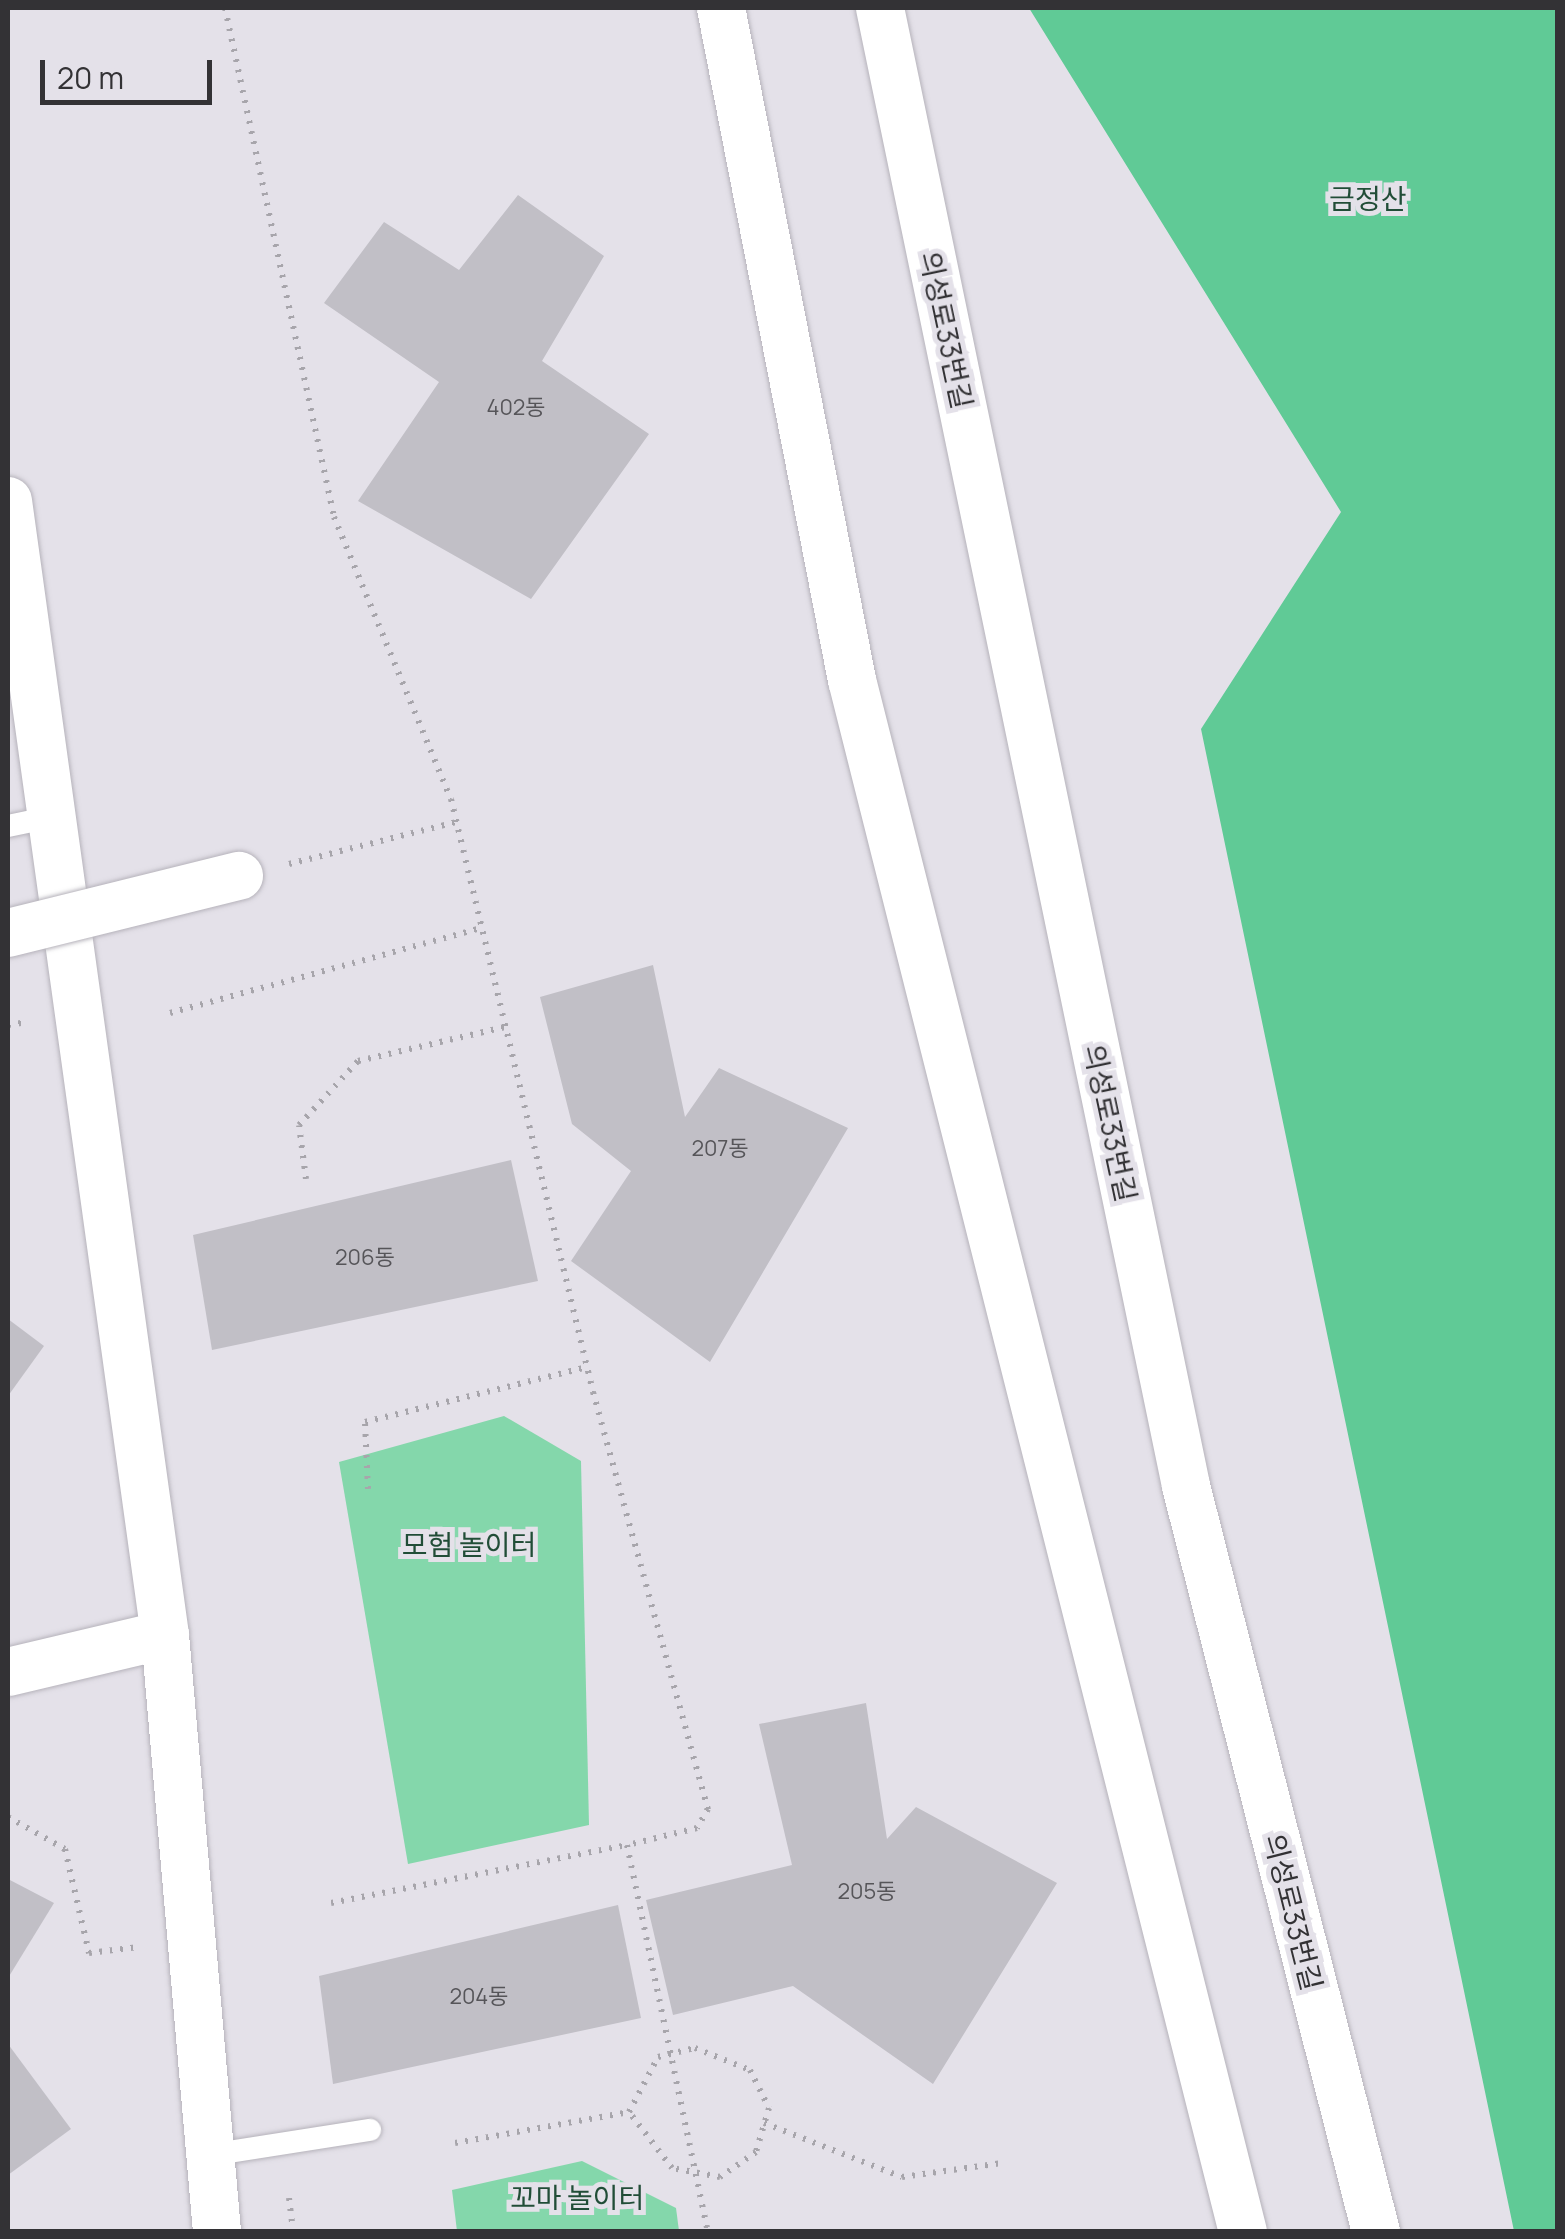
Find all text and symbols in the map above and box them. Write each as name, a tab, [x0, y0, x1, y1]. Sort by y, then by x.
scale bar	[45, 40, 218, 102]
text: 20 m	[57, 57, 124, 98]
park label: 금정산	[1329, 181, 1407, 215]
street label: 의성로33번길	[914, 248, 980, 412]
house number: 402동	[486, 395, 546, 421]
street label: 의성로33번길	[1078, 1041, 1144, 1205]
house number: 207동	[691, 1136, 749, 1162]
house number: 206동	[335, 1245, 395, 1271]
park label: 모험 놀이터	[402, 1527, 536, 1561]
street label: 의성로33번길	[1258, 1830, 1330, 1994]
house number: 205동	[838, 1879, 896, 1905]
house number: 204동	[449, 1984, 509, 2010]
park label: 꼬마 놀이터	[510, 2180, 644, 2214]

